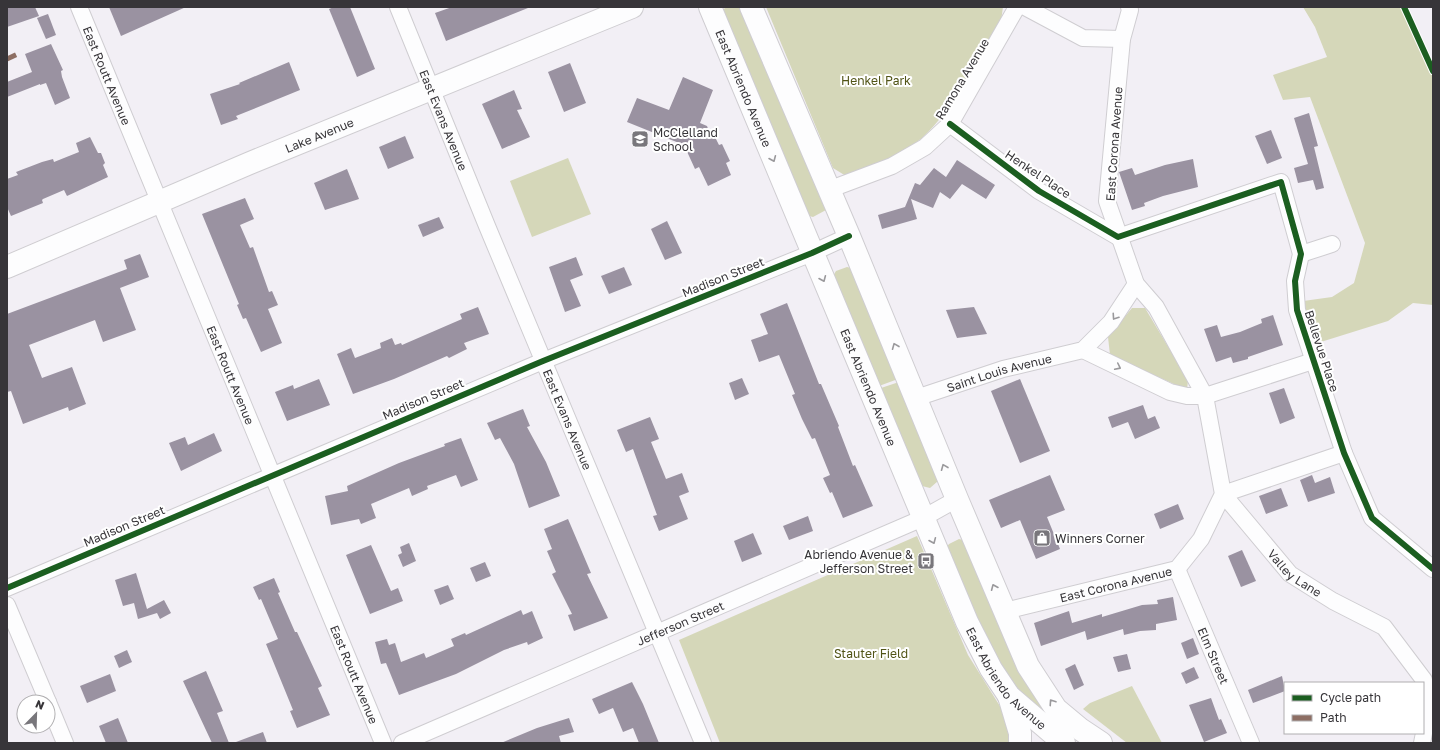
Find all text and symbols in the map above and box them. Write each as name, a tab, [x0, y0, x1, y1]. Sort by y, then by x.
street label: East Routt Avenue	[80, 24, 134, 127]
street label: East Abriendo Avenue	[713, 27, 775, 149]
street label: Ramona Avenue	[932, 36, 992, 122]
street label: East Evans Avenue	[417, 67, 471, 173]
park label: Henkel Park	[841, 73, 911, 88]
street label: East Corona Avenue	[1103, 86, 1125, 202]
street label: Lake Avenue	[283, 114, 356, 155]
place label: McClelland School	[653, 125, 718, 154]
school or university icon: McClelland School	[630, 129, 650, 149]
street label: Henkel Place	[1002, 147, 1074, 201]
one-way arrow	[768, 155, 776, 163]
street label: Madison Street	[680, 254, 766, 300]
one-way arrow	[818, 275, 826, 283]
street label: Bellevue Place	[1302, 308, 1342, 394]
one-way arrow	[1112, 312, 1119, 319]
street label: East Routt Avenue	[204, 323, 258, 427]
street label: East Abriendo Avenue	[838, 326, 900, 448]
one-way arrow	[892, 343, 900, 351]
street label: Saint Louis Avenue	[944, 350, 1053, 395]
one-way arrow	[1114, 362, 1122, 370]
street label: East Evans Avenue	[540, 367, 596, 472]
street label: Madison Street	[380, 375, 466, 423]
one-way arrow	[941, 463, 949, 471]
street label: Madison Street	[81, 502, 167, 550]
shop icon: Winners Corner	[1032, 528, 1052, 548]
place label: Winners Corner	[1055, 531, 1145, 546]
one-way arrow	[928, 538, 936, 545]
street label: Valley Lane	[1265, 546, 1325, 600]
place label: Abriendo Avenue & Jefferson Street	[804, 547, 913, 576]
bus stop icon: Abriendo Avenue & Jefferson Street	[916, 551, 936, 571]
street label: East Corona Avenue	[1058, 563, 1173, 605]
one-way arrow	[991, 583, 999, 591]
street label: Jefferson Street	[634, 597, 726, 648]
street label: East Routt Avenue	[328, 623, 382, 726]
street label: East Abriendo Avenue	[963, 624, 1050, 732]
street label: Elm Street	[1195, 625, 1233, 686]
park label: Stauter Field	[834, 646, 908, 661]
legend	[1284, 682, 1424, 734]
text: Cycle path	[1320, 690, 1381, 705]
north arrow	[16, 694, 56, 734]
text: N	[34, 697, 46, 712]
one-way arrow	[1050, 700, 1057, 707]
text: Path	[1320, 710, 1347, 725]

